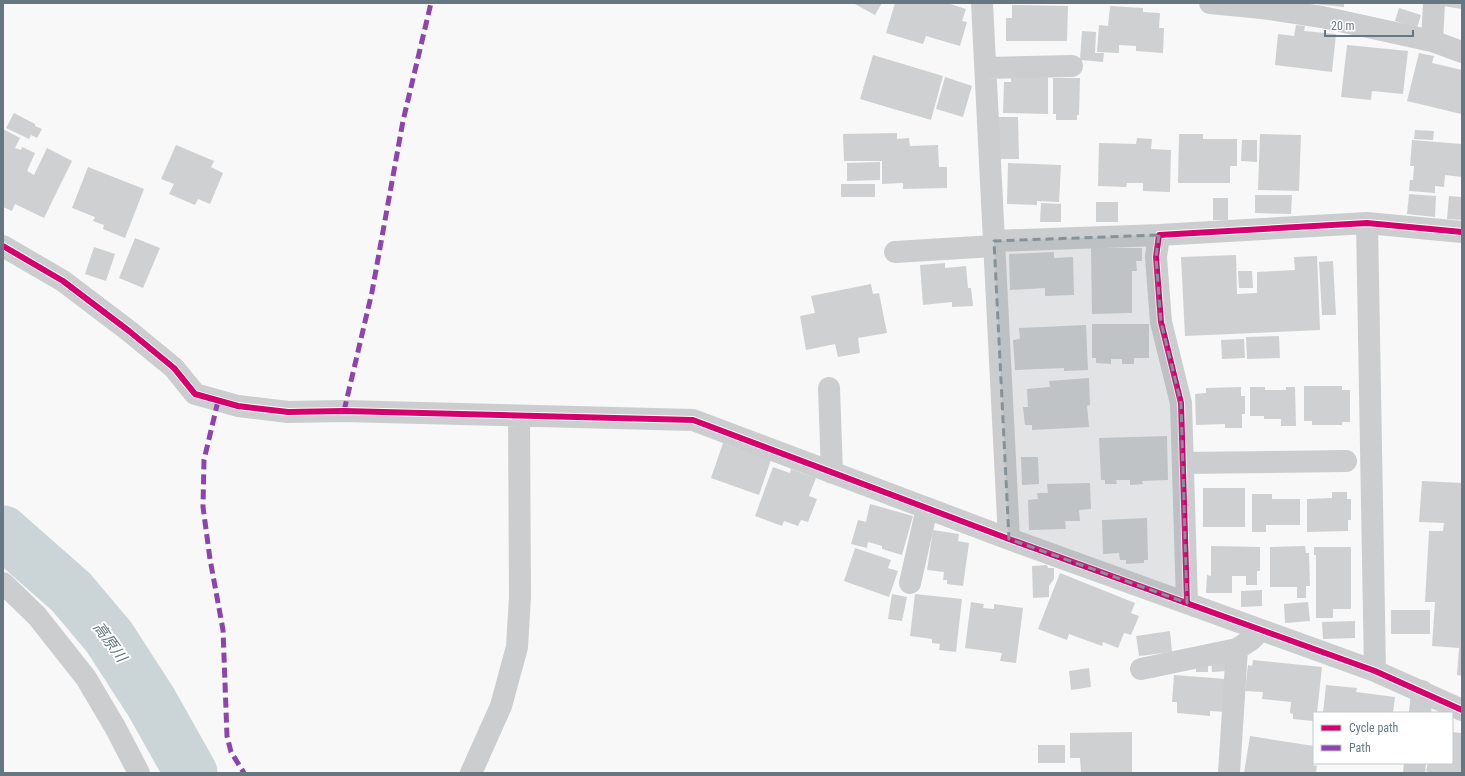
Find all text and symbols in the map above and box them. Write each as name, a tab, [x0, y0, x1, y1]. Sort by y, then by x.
scale bar	[1325, 12, 1413, 38]
text: 20 m	[1331, 19, 1355, 33]
water label: 高原川	[89, 619, 132, 667]
legend	[1313, 712, 1453, 764]
text: Cycle path	[1349, 721, 1399, 735]
text: Path	[1349, 741, 1371, 755]

